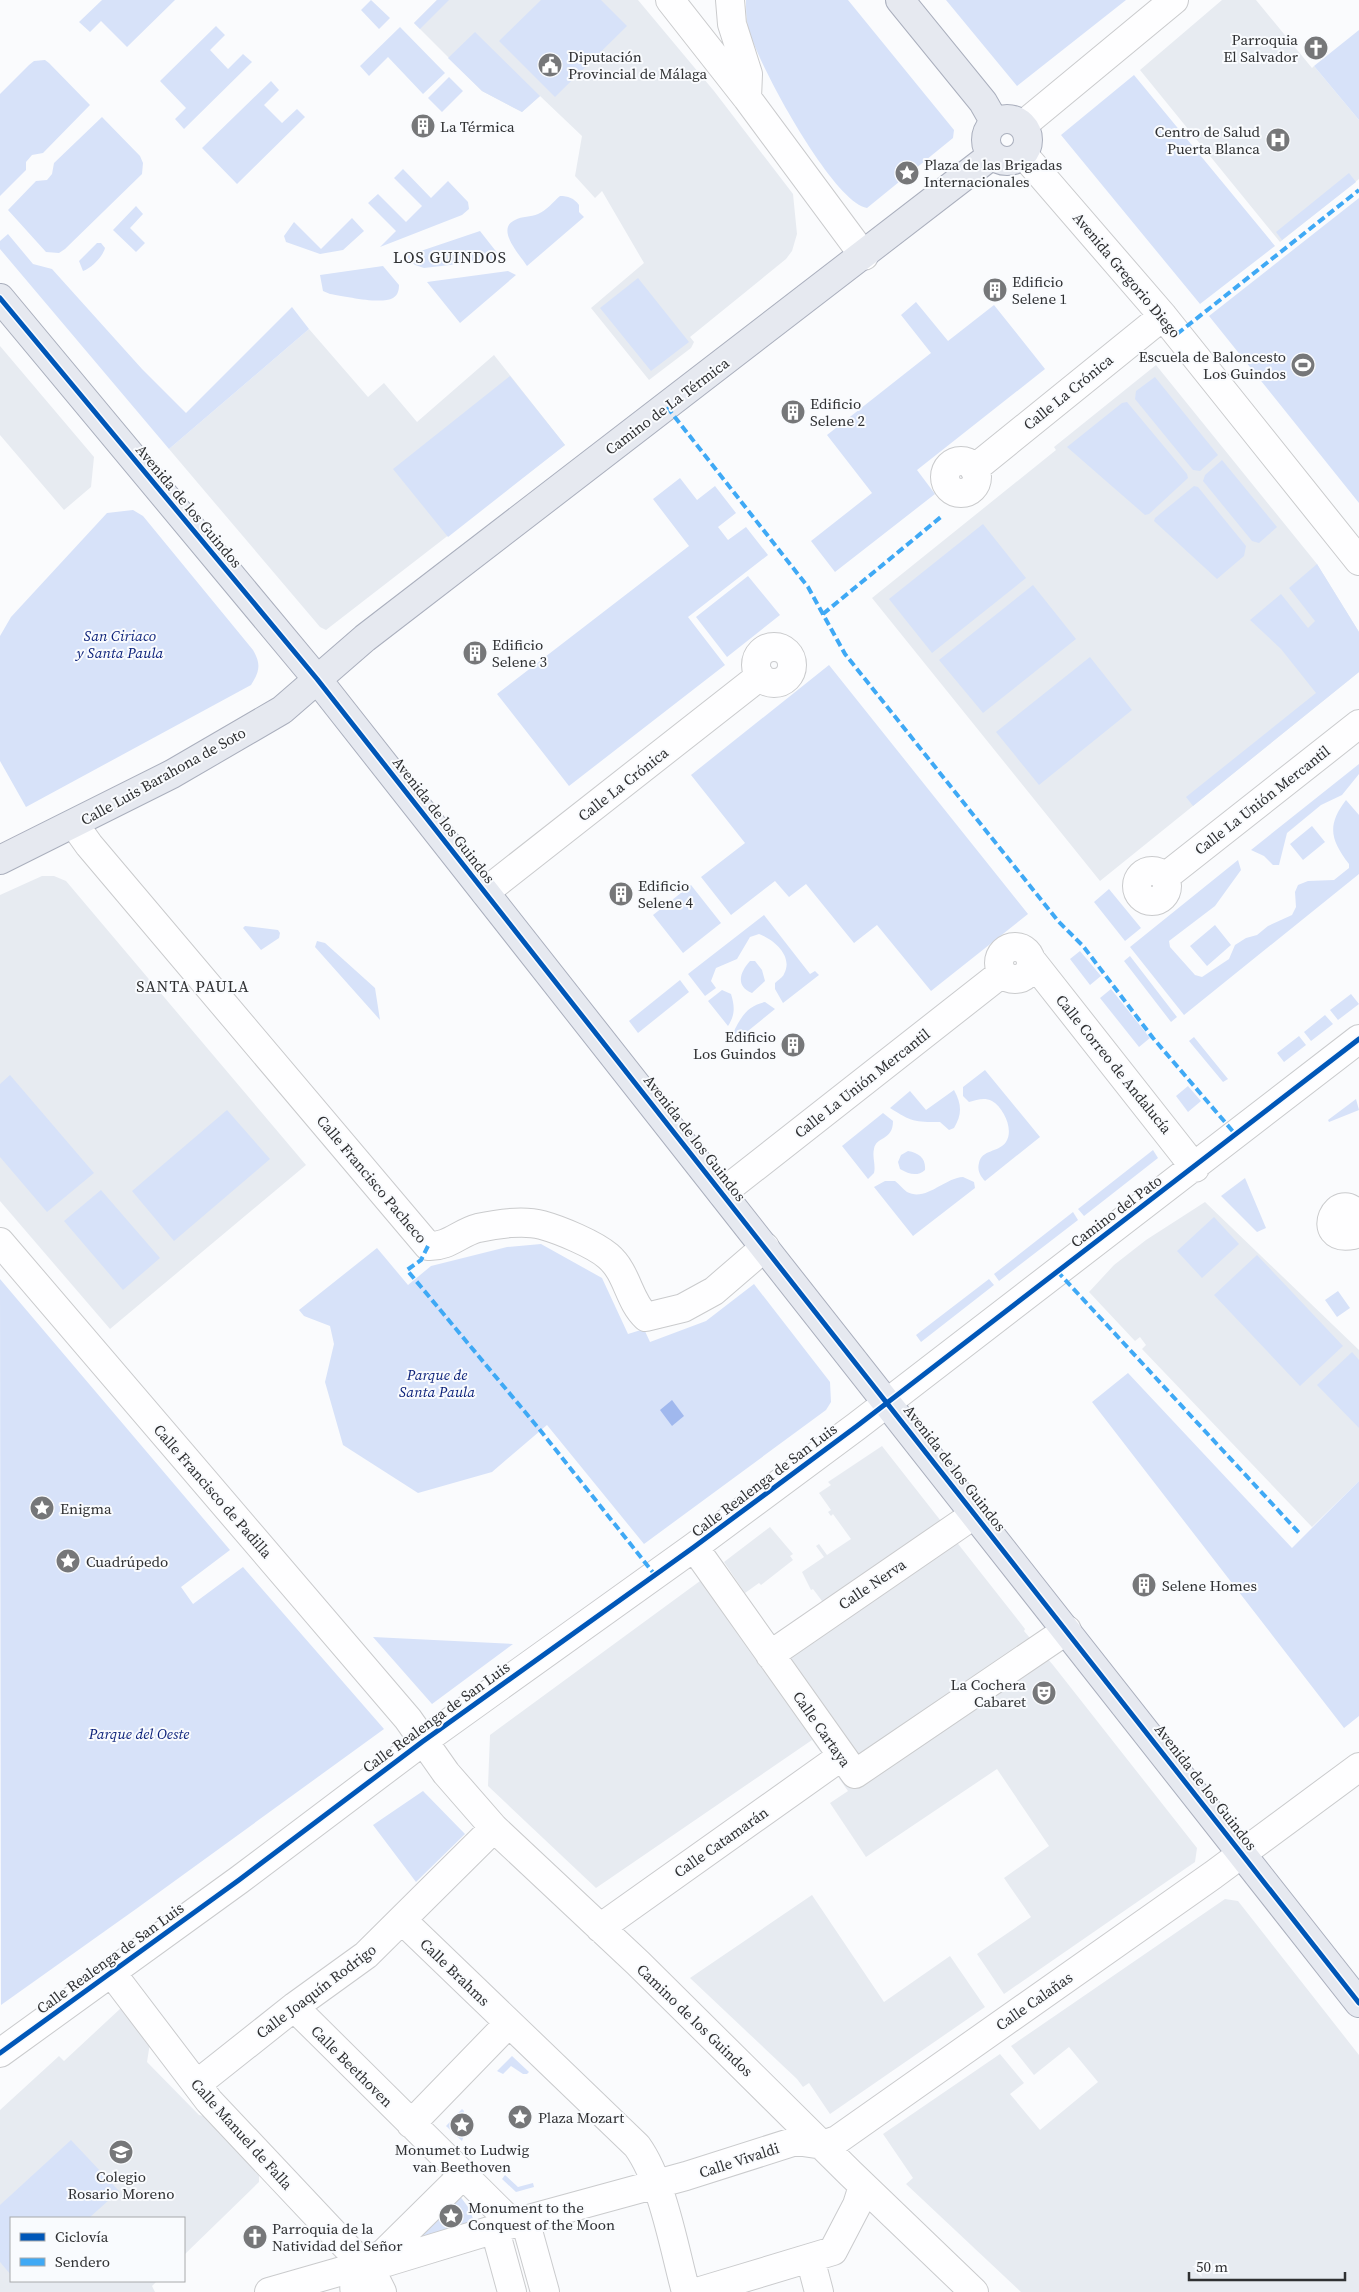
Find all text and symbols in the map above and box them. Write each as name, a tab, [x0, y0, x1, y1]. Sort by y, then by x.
place label: Parroquia El Salvador	[1223, 29, 1299, 67]
church icon: Parroquia El Salvador	[1303, 35, 1329, 61]
place label: Diputación Provincial de Málaga	[568, 46, 707, 84]
public building icon: Diputación Provincial de Málaga	[537, 52, 563, 78]
building icon: La Térmica	[410, 113, 436, 139]
place label: La Térmica	[440, 116, 515, 137]
place label: Centro de Salud Puerta Blanca	[1155, 121, 1260, 159]
hospital icon: Centro de Salud Puerta Blanca	[1265, 127, 1291, 153]
place label: Plaza de las Brigadas Internacionales	[924, 154, 1062, 192]
place icon: Plaza de las Brigadas Internacionales	[894, 160, 920, 186]
street label: Avenida Gregorio Diego	[1068, 208, 1186, 342]
district label: LOS GUINDOS	[393, 246, 507, 268]
place label: Edificio Selene 1	[1012, 271, 1067, 309]
building icon: Edificio Selene 1	[982, 277, 1008, 303]
place label: Escuela de Baloncesto Los Guindos	[1138, 346, 1286, 384]
street label: Calle La Crónica	[1019, 349, 1118, 435]
street label: Camino de La Térmica	[601, 352, 734, 460]
sports icon: Escuela de Baloncesto Los Guindos	[1290, 352, 1316, 378]
place label: Edificio Selene 2	[810, 393, 865, 431]
building icon: Edificio Selene 2	[780, 399, 806, 425]
street label: Avenida de los Guindos	[131, 440, 247, 572]
park label: San Ciriaco y Santa Paula	[75, 625, 164, 663]
place label: Edificio Selene 3	[492, 634, 547, 672]
building icon: Edificio Selene 3	[462, 640, 488, 666]
street label: Calle Luis Barahona de Soto	[77, 722, 249, 830]
street label: Calle La Unión Mercantil	[1190, 740, 1335, 860]
street label: Calle La Crónica	[573, 742, 673, 826]
street label: Avenida de los Guindos	[388, 752, 500, 888]
place label: Edificio Selene 4	[638, 875, 694, 913]
building icon: Edificio Selene 4	[608, 881, 634, 907]
district label: SANTA PAULA	[136, 975, 250, 997]
street label: Calle Correo de Andalucía	[1051, 990, 1177, 1138]
street label: Calle La Unión Mercantil	[790, 1023, 935, 1143]
place label: Edificio Los Guindos	[693, 1026, 776, 1064]
building icon: Edificio Los Guindos	[780, 1032, 806, 1058]
street label: Avenida de los Guindos	[639, 1070, 751, 1206]
street label: Calle Francisco Pacheco	[312, 1110, 432, 1248]
street label: Camino del Pato	[1066, 1170, 1166, 1252]
park label: Parque de Santa Paula	[399, 1364, 475, 1402]
street label: Avenida de los Guindos	[899, 1400, 1011, 1536]
street label: Calle Realenga de San Luis	[687, 1418, 841, 1542]
street label: Calle Francisco de Padilla	[149, 1419, 277, 1563]
place icon: Enigma	[29, 1495, 55, 1521]
place label: Enigma	[60, 1498, 112, 1519]
place icon: Cuadrúpedo	[55, 1548, 81, 1574]
place label: Cuadrúpedo	[86, 1551, 168, 1572]
street label: Calle Nerva	[834, 1554, 910, 1614]
building icon: Selene Homes	[1131, 1572, 1157, 1598]
place label: Selene Homes	[1162, 1575, 1257, 1596]
street label: Calle Realenga de San Luis	[358, 1656, 514, 1778]
place label: La Cochera Cabaret	[951, 1674, 1026, 1712]
theatre icon: La Cochera Cabaret	[1031, 1680, 1057, 1706]
street label: Calle Cartaya	[788, 1687, 856, 1771]
street label: Avenida de los Guindos	[1150, 1719, 1262, 1855]
park label: Parque del Oeste	[88, 1723, 189, 1744]
street label: Calle Catamarán	[670, 1802, 772, 1882]
street label: Calle Realenga de San Luis	[32, 1897, 188, 2019]
street label: Calle Brahms	[416, 1933, 494, 2011]
street label: Calle Joaquín Rodrigo	[252, 1939, 380, 2043]
street label: Camino de los Guindos	[632, 1959, 758, 2081]
street label: Calle Calañas	[991, 1967, 1077, 2035]
street label: Calle Beethoven	[306, 2020, 398, 2112]
street label: Calle Manuel de Falla	[186, 2074, 298, 2194]
place icon: Plaza Mozart	[507, 2104, 533, 2130]
place label: Plaza Mozart	[538, 2107, 624, 2128]
place icon: Monumet to Ludwig van Beethoven	[449, 2112, 475, 2138]
street label: Calle Vivaldi	[696, 2137, 782, 2183]
school or university icon: Colegio Rosario Moreno	[108, 2139, 134, 2165]
place label: Monumet to Ludwig van Beethoven	[395, 2139, 530, 2177]
place label: Colegio Rosario Moreno	[67, 2166, 175, 2204]
place label: Monument to the Conquest of the Moon	[468, 2197, 615, 2235]
place icon: Monument to the Conquest of the Moon	[438, 2203, 464, 2229]
legend	[10, 2217, 185, 2282]
place label: Parroquia de la Natividad del Señor	[272, 2218, 403, 2256]
church icon: Parroquia de la Natividad del Señor	[242, 2224, 268, 2250]
text: Ciclovía	[55, 2226, 109, 2247]
scale bar	[1189, 2250, 1345, 2282]
text: Sendero	[55, 2251, 110, 2272]
text: 50 m	[1196, 2256, 1228, 2277]

